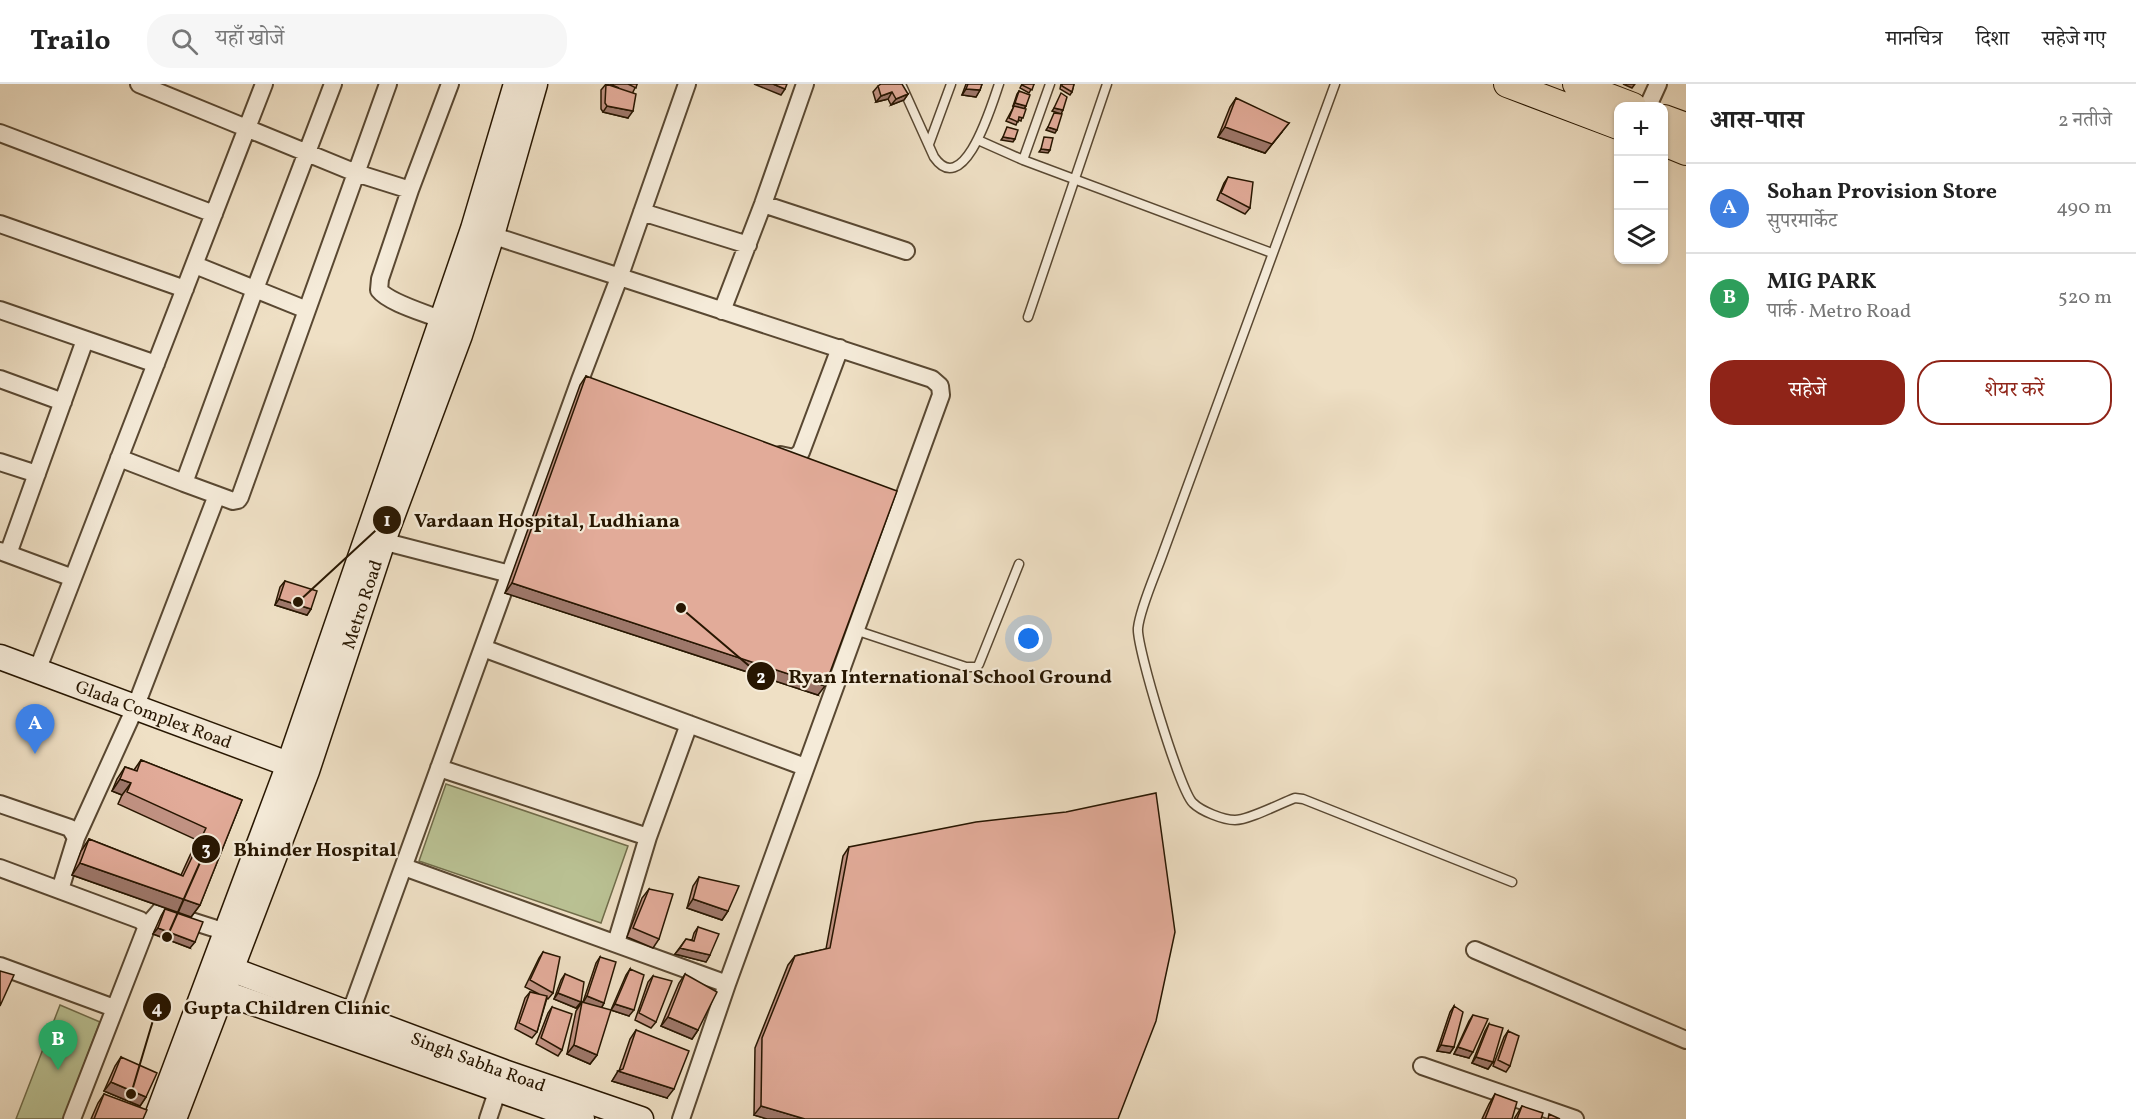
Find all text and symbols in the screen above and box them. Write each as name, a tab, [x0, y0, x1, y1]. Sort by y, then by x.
search box	[147, 14, 567, 68]
text: Trailo	[30, 22, 111, 61]
text: यहाँ खोजें	[216, 24, 284, 55]
icon: search	[168, 25, 201, 58]
text: मानचित्र	[1886, 25, 1943, 54]
text: दिशा	[1976, 25, 2009, 54]
text: सहेजे गए	[2042, 25, 2106, 54]
map controls	[1614, 102, 1668, 264]
button: +	[1614, 102, 1668, 156]
text: आस-पास	[1710, 103, 1804, 139]
text: 2 नतीजे	[2058, 107, 2112, 135]
button: −	[1614, 156, 1668, 210]
text: Sohan Provision Store	[1767, 177, 1997, 208]
text: A	[1722, 194, 1737, 222]
text: 490 m	[2056, 194, 2112, 222]
text: सुपरमार्केट	[1767, 208, 1837, 236]
button: layers	[1614, 210, 1668, 264]
text: MIG PARK	[1767, 267, 1877, 298]
text: B	[1723, 284, 1736, 312]
text: 520 m	[2058, 284, 2112, 312]
text: पार्क · Metro Road	[1767, 298, 1911, 326]
button: सहेजें	[1710, 360, 1905, 425]
button: शेयर करें	[1917, 360, 2112, 425]
callout: Vardaan Hospital, Ludhiana	[372, 501, 692, 539]
text: Vardaan Hospital, Ludhiana	[414, 508, 680, 536]
text: 1	[383, 509, 391, 534]
street label: Metro Road	[337, 557, 390, 653]
your location	[1014, 624, 1043, 653]
callout: Ryan International School Ground	[746, 657, 1124, 695]
text: Ryan International School Ground	[788, 664, 1112, 692]
text: 2	[756, 666, 766, 691]
street label: Glada Complex Road	[71, 675, 235, 756]
pin: A	[15, 704, 54, 754]
callout: Bhinder Hospital	[191, 830, 408, 868]
text: Bhinder Hospital	[233, 837, 397, 865]
text: 3	[201, 838, 211, 863]
callout: Gupta Children Clinic	[142, 988, 402, 1026]
text: Gupta Children Clinic	[184, 995, 390, 1023]
text: 4	[152, 997, 163, 1022]
pin: B	[38, 1020, 78, 1070]
street label: Singh Sabha Road	[407, 1027, 549, 1099]

